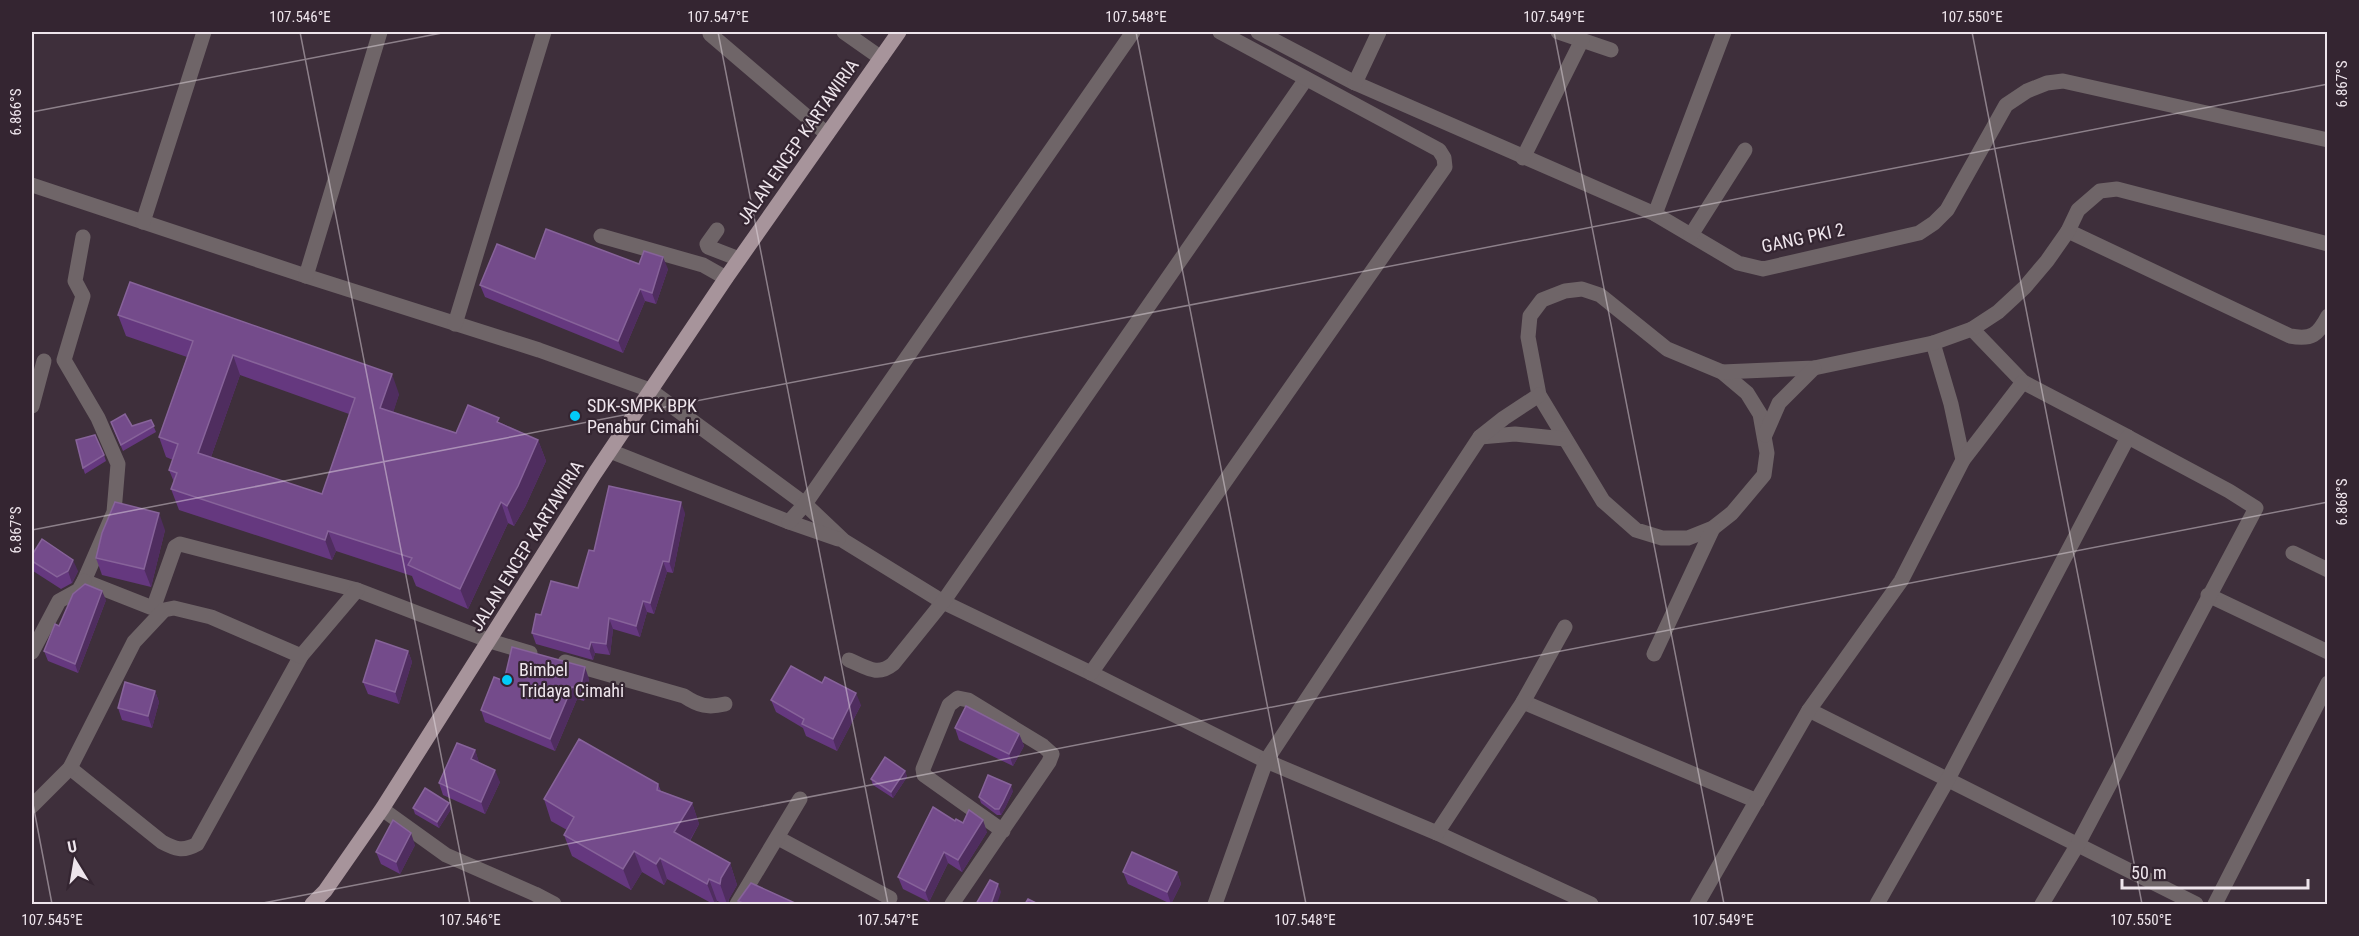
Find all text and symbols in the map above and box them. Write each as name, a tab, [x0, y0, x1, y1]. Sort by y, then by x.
text: 107.546°E	[269, 8, 331, 26]
text: 107.547°E	[687, 8, 749, 26]
text: 107.548°E	[1105, 8, 1167, 26]
text: 107.549°E	[1523, 8, 1585, 26]
text: 107.550°E	[1941, 8, 2003, 26]
street label: JALAN ENCEP KARTAWIRIA	[733, 55, 863, 228]
text: 6.867°S	[2333, 60, 2351, 107]
text: 6.866°S	[7, 88, 25, 135]
street label: GANG PKI 2	[1760, 218, 1846, 257]
place label: SDK-SMPK BPK Penabur Cimahi	[587, 395, 699, 437]
marker: SDK-SMPK BPK Penabur Cimahi	[568, 409, 582, 423]
street label: JALAN ENCEP KARTAWIRIA	[465, 456, 588, 635]
text: 6.868°S	[2333, 478, 2351, 525]
text: 6.867°S	[7, 506, 25, 553]
place label: Bimbel Tridaya Cimahi	[519, 659, 624, 701]
marker: Bimbel Tridaya Cimahi	[500, 673, 514, 687]
north arrow	[45, 831, 105, 891]
text: U	[66, 837, 79, 857]
scale bar	[2122, 852, 2308, 890]
text: 50 m	[2131, 862, 2166, 883]
text: 107.545°E	[21, 911, 83, 929]
text: 107.546°E	[439, 911, 501, 929]
text: 107.547°E	[857, 911, 919, 929]
text: 107.548°E	[1274, 911, 1336, 929]
text: 107.549°E	[1692, 911, 1754, 929]
text: 107.550°E	[2110, 911, 2172, 929]

